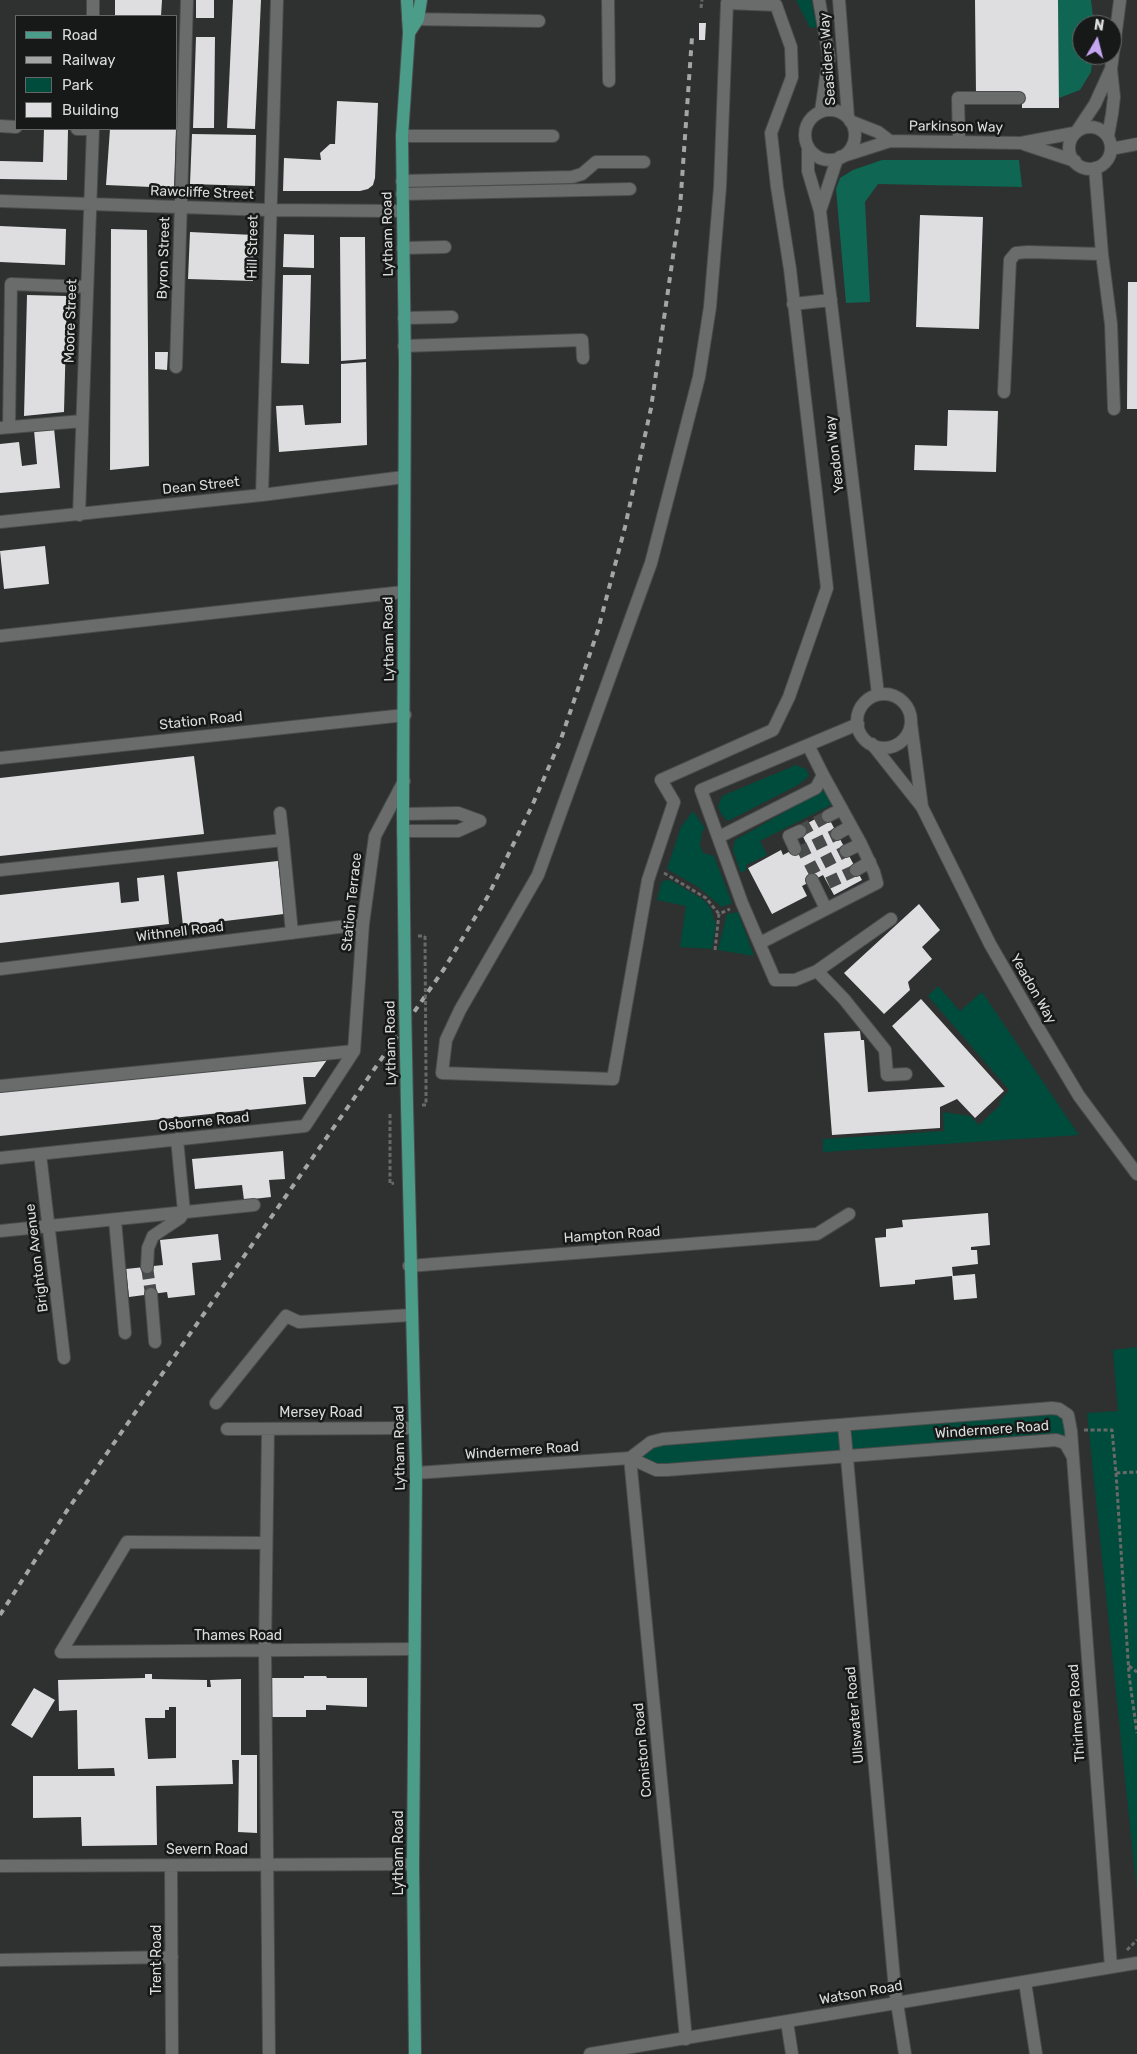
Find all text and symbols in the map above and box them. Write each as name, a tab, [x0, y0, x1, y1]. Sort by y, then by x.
street label: Seasiders Way	[816, 12, 840, 106]
legend	[15, 15, 178, 130]
north arrow	[1072, 15, 1122, 65]
text: N	[1093, 17, 1105, 35]
text: Road	[62, 26, 98, 44]
text: Railway	[62, 51, 116, 69]
text: Park	[62, 76, 93, 94]
text: Building	[62, 101, 119, 119]
street label: Parkinson Way	[909, 118, 1003, 136]
street label: Rawcliffe Street	[150, 183, 254, 203]
street label: Lytham Road	[379, 191, 397, 277]
street label: Hill Street	[244, 215, 262, 279]
street label: Byron Street	[154, 216, 174, 300]
street label: Moore Street	[61, 279, 81, 363]
street label: Yeadon Way	[822, 414, 848, 494]
street label: Dean Street	[162, 474, 240, 498]
street label: Lytham Road	[380, 596, 398, 682]
street label: Station Road	[158, 708, 244, 734]
street label: Station Terrace	[338, 852, 366, 952]
street label: Withnell Road	[135, 918, 225, 946]
street label: Yeadon Way	[1006, 951, 1060, 1027]
street label: Lytham Road	[382, 1000, 400, 1086]
street label: Osborne Road	[158, 1109, 250, 1135]
street label: Brighton Avenue	[22, 1203, 52, 1313]
street label: Hampton Road	[563, 1223, 661, 1247]
street label: Mersey Road	[279, 1405, 363, 1421]
street label: Lytham Road	[391, 1405, 409, 1491]
street label: Windermere Road	[934, 1418, 1050, 1442]
street label: Windermere Road	[464, 1439, 580, 1463]
street label: Thames Road	[194, 1628, 282, 1644]
street label: Thirlmere Road	[1065, 1663, 1089, 1763]
street label: Ullswater Road	[842, 1666, 868, 1764]
street label: Coniston Road	[630, 1702, 656, 1798]
street label: Lytham Road	[391, 1810, 407, 1896]
street label: Severn Road	[166, 1842, 248, 1858]
street label: Trent Road	[149, 1925, 165, 1995]
street label: Watson Road	[818, 1977, 904, 2009]

